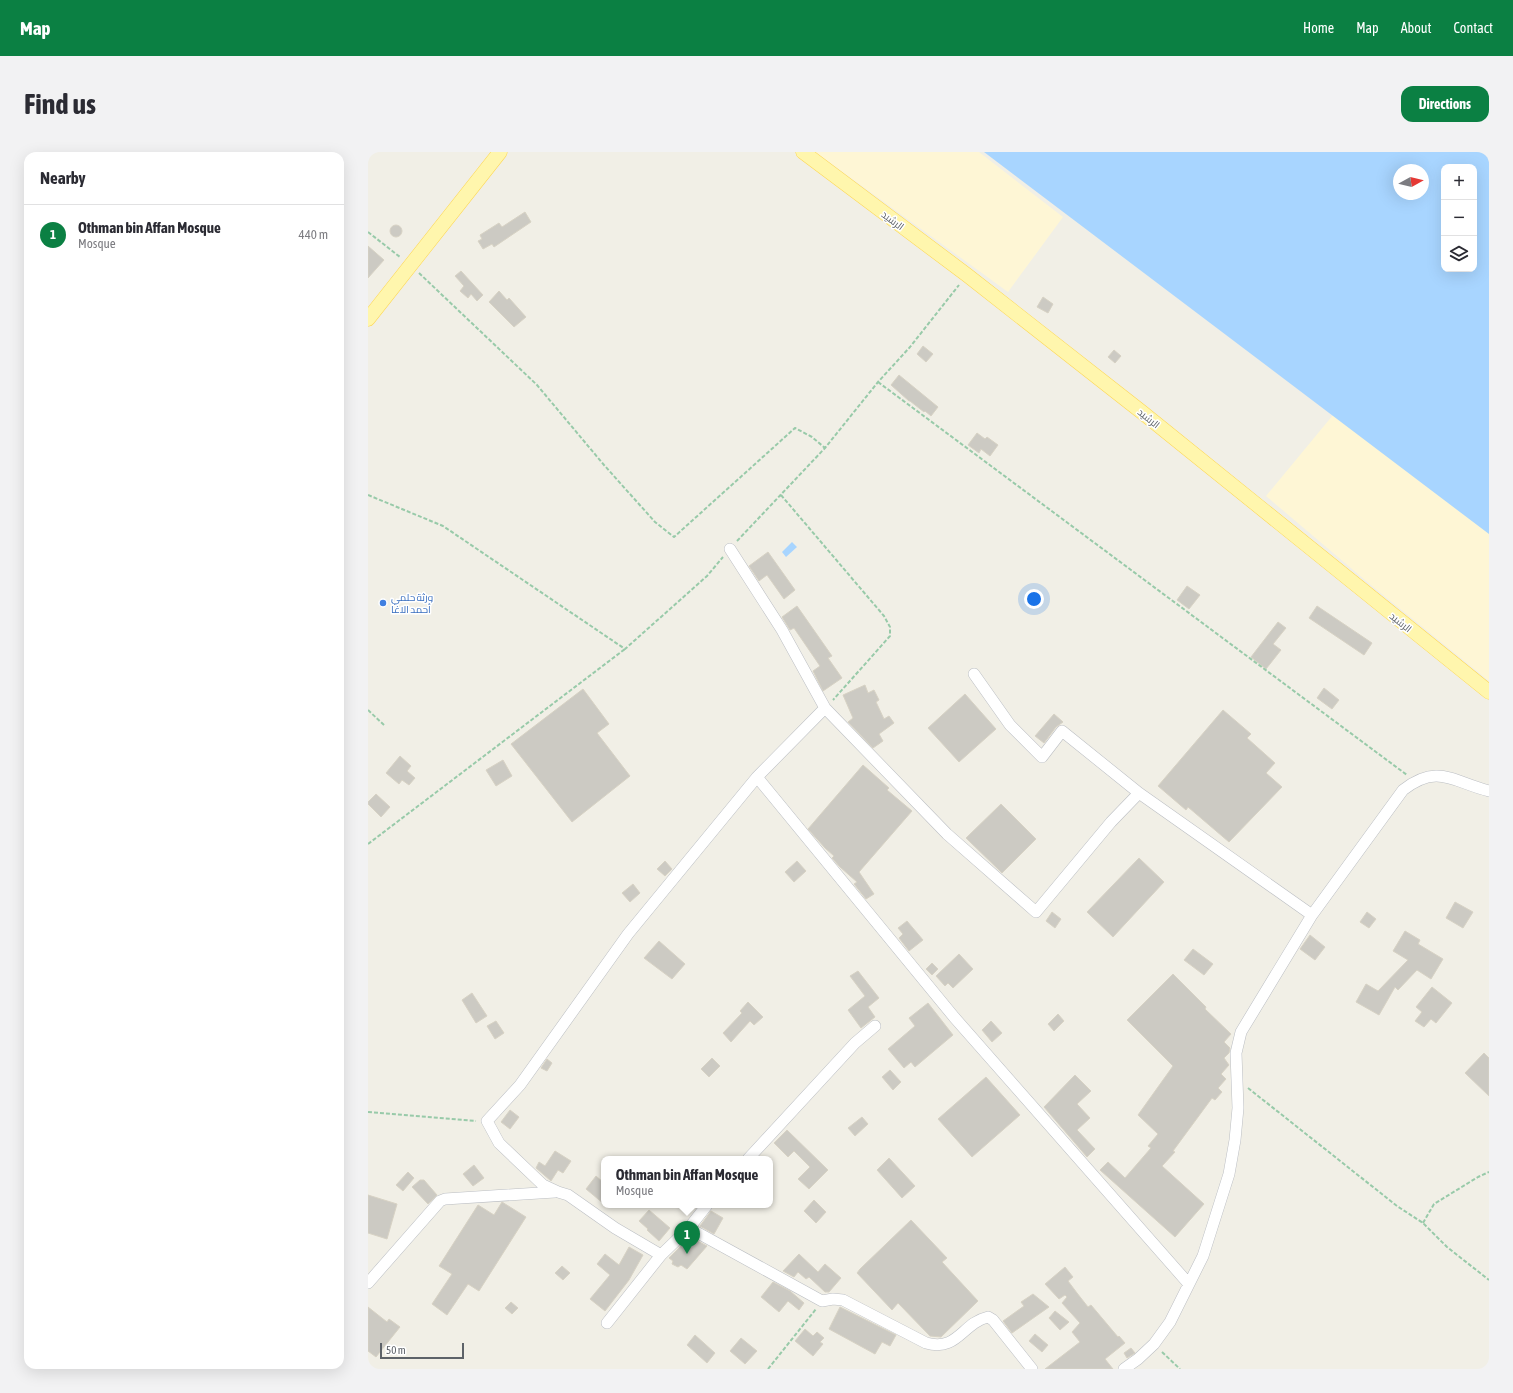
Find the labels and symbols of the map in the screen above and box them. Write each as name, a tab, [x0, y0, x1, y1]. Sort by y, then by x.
north arrow	[1393, 164, 1429, 200]
street label: الرشيد	[879, 208, 906, 232]
street label: الرشيد	[1136, 406, 1162, 431]
your location	[1024, 589, 1044, 609]
place label: ورثة حلمي أحمد الاغا	[391, 592, 433, 615]
marker: ورثة حلمي أحمد الاغا	[378, 598, 388, 608]
street label: الرشيد	[1388, 610, 1414, 635]
pin: 1	[674, 1221, 700, 1254]
scale bar	[380, 1341, 464, 1360]

